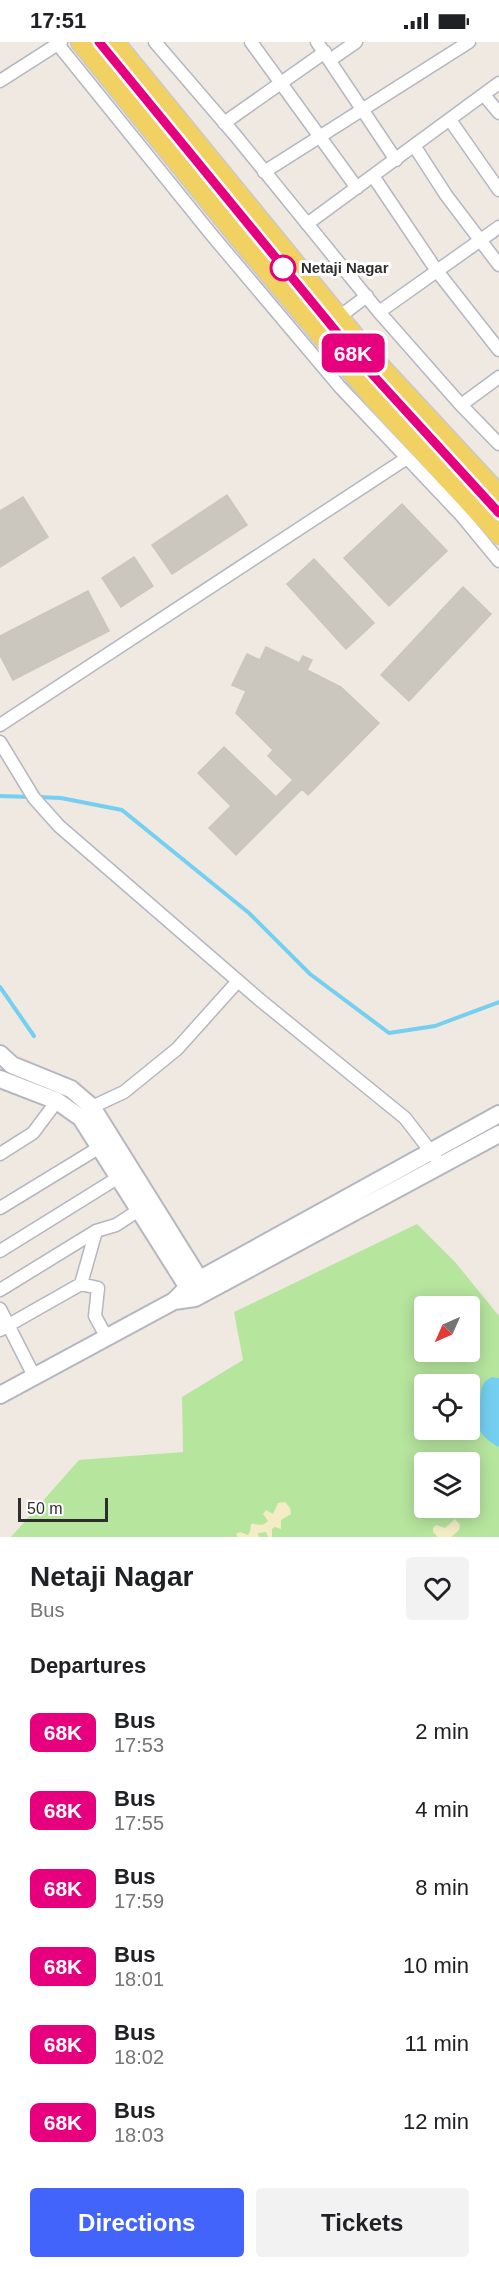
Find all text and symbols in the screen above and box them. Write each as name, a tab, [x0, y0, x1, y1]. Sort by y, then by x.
text: 17:51	[30, 8, 86, 33]
marker: Netaji Nagar	[270, 255, 296, 281]
place label: Netaji Nagar	[301, 259, 389, 276]
line badge: 68K	[318, 334, 388, 372]
text: 68K	[334, 342, 372, 365]
north arrow	[414, 1296, 480, 1362]
map controls	[414, 1296, 480, 1518]
button: locate	[414, 1374, 480, 1440]
button: layers	[414, 1452, 480, 1518]
scale bar	[18, 1495, 108, 1522]
text: 50 m	[27, 1500, 63, 1517]
button: heart	[406, 1557, 469, 1620]
text: Netaji Nagar	[30, 1561, 193, 1592]
text: Bus	[30, 1599, 64, 1621]
text: Departures	[30, 1653, 146, 1678]
text: Bus	[114, 1708, 156, 1733]
text: 2 min	[415, 1719, 469, 1744]
text: 68K	[44, 1721, 82, 1744]
text: 17:53	[114, 1734, 164, 1756]
text: Bus	[114, 1786, 156, 1811]
text: 4 min	[415, 1797, 469, 1822]
text: 68K	[44, 1799, 82, 1822]
text: 17:55	[114, 1812, 164, 1834]
text: Bus	[114, 1864, 156, 1889]
text: 8 min	[415, 1875, 469, 1900]
text: 68K	[44, 1877, 82, 1900]
text: 17:59	[114, 1890, 164, 1912]
text: Bus	[114, 1942, 156, 1967]
text: 10 min	[403, 1953, 469, 1978]
text: 68K	[44, 1955, 82, 1978]
text: 18:01	[114, 1968, 164, 1990]
text: Bus	[114, 2020, 156, 2045]
text: 11 min	[405, 2031, 469, 2056]
text: 68K	[44, 2033, 82, 2056]
text: 18:02	[114, 2046, 164, 2068]
text: Bus	[114, 2098, 156, 2123]
text: 12 min	[403, 2109, 469, 2134]
text: 68K	[44, 2111, 82, 2134]
text: 18:03	[114, 2124, 164, 2146]
button: Directions	[30, 2188, 244, 2257]
button: Tickets	[256, 2188, 469, 2257]

